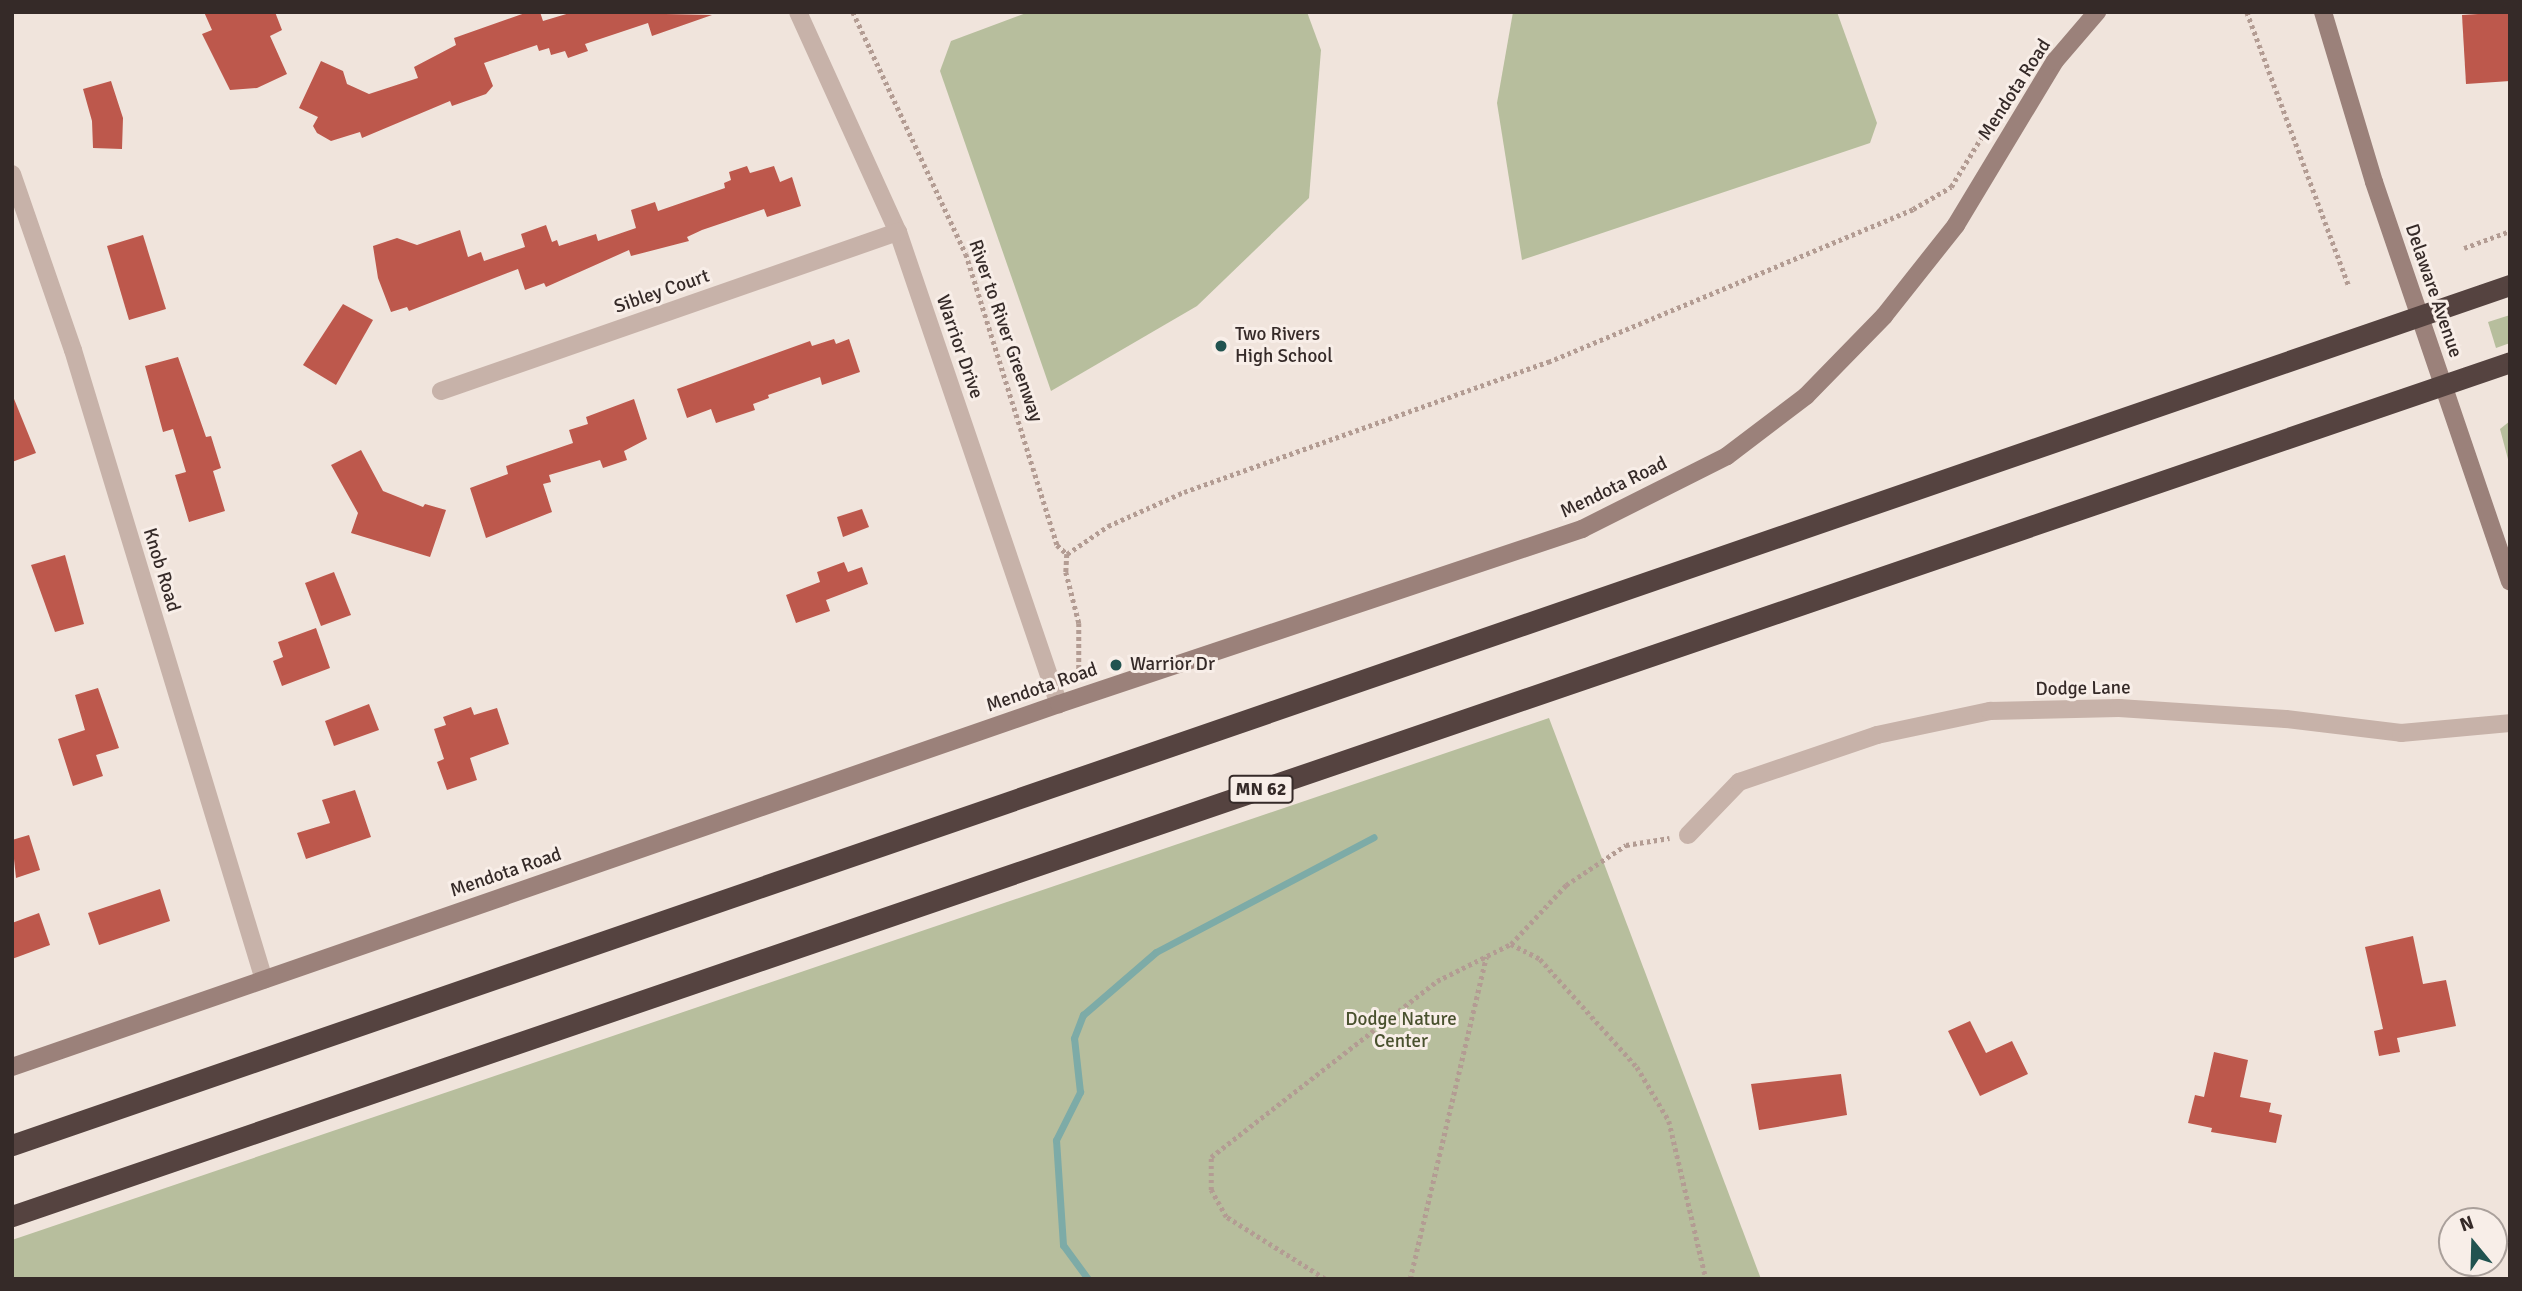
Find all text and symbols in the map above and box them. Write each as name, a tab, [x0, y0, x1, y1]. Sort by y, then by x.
street label: Mendota Road	[1974, 35, 2056, 145]
street label: Delaware Avenue	[2399, 221, 2467, 361]
street label: River to River Greenway	[963, 237, 1047, 425]
street label: Sibley Court	[611, 265, 713, 319]
street label: Warrior Drive	[931, 292, 987, 402]
place label: Two Rivers High School	[1235, 324, 1333, 368]
marker: Two Rivers High School	[1213, 338, 1229, 354]
street label: Mendota Road	[1557, 452, 1671, 524]
street label: Knob Road	[137, 525, 185, 615]
place label: Warrior Dr	[1130, 654, 1215, 676]
marker: Warrior Dr	[1108, 657, 1124, 673]
street label: Mendota Road	[983, 658, 1101, 718]
street label: Dodge Lane	[2035, 677, 2131, 701]
road number: MN 62	[1228, 774, 1294, 804]
street label: Mendota Road	[447, 843, 565, 903]
park label: Dodge Nature Center	[1345, 1009, 1457, 1053]
north arrow	[2438, 1207, 2508, 1277]
text: N	[2457, 1211, 2477, 1238]

